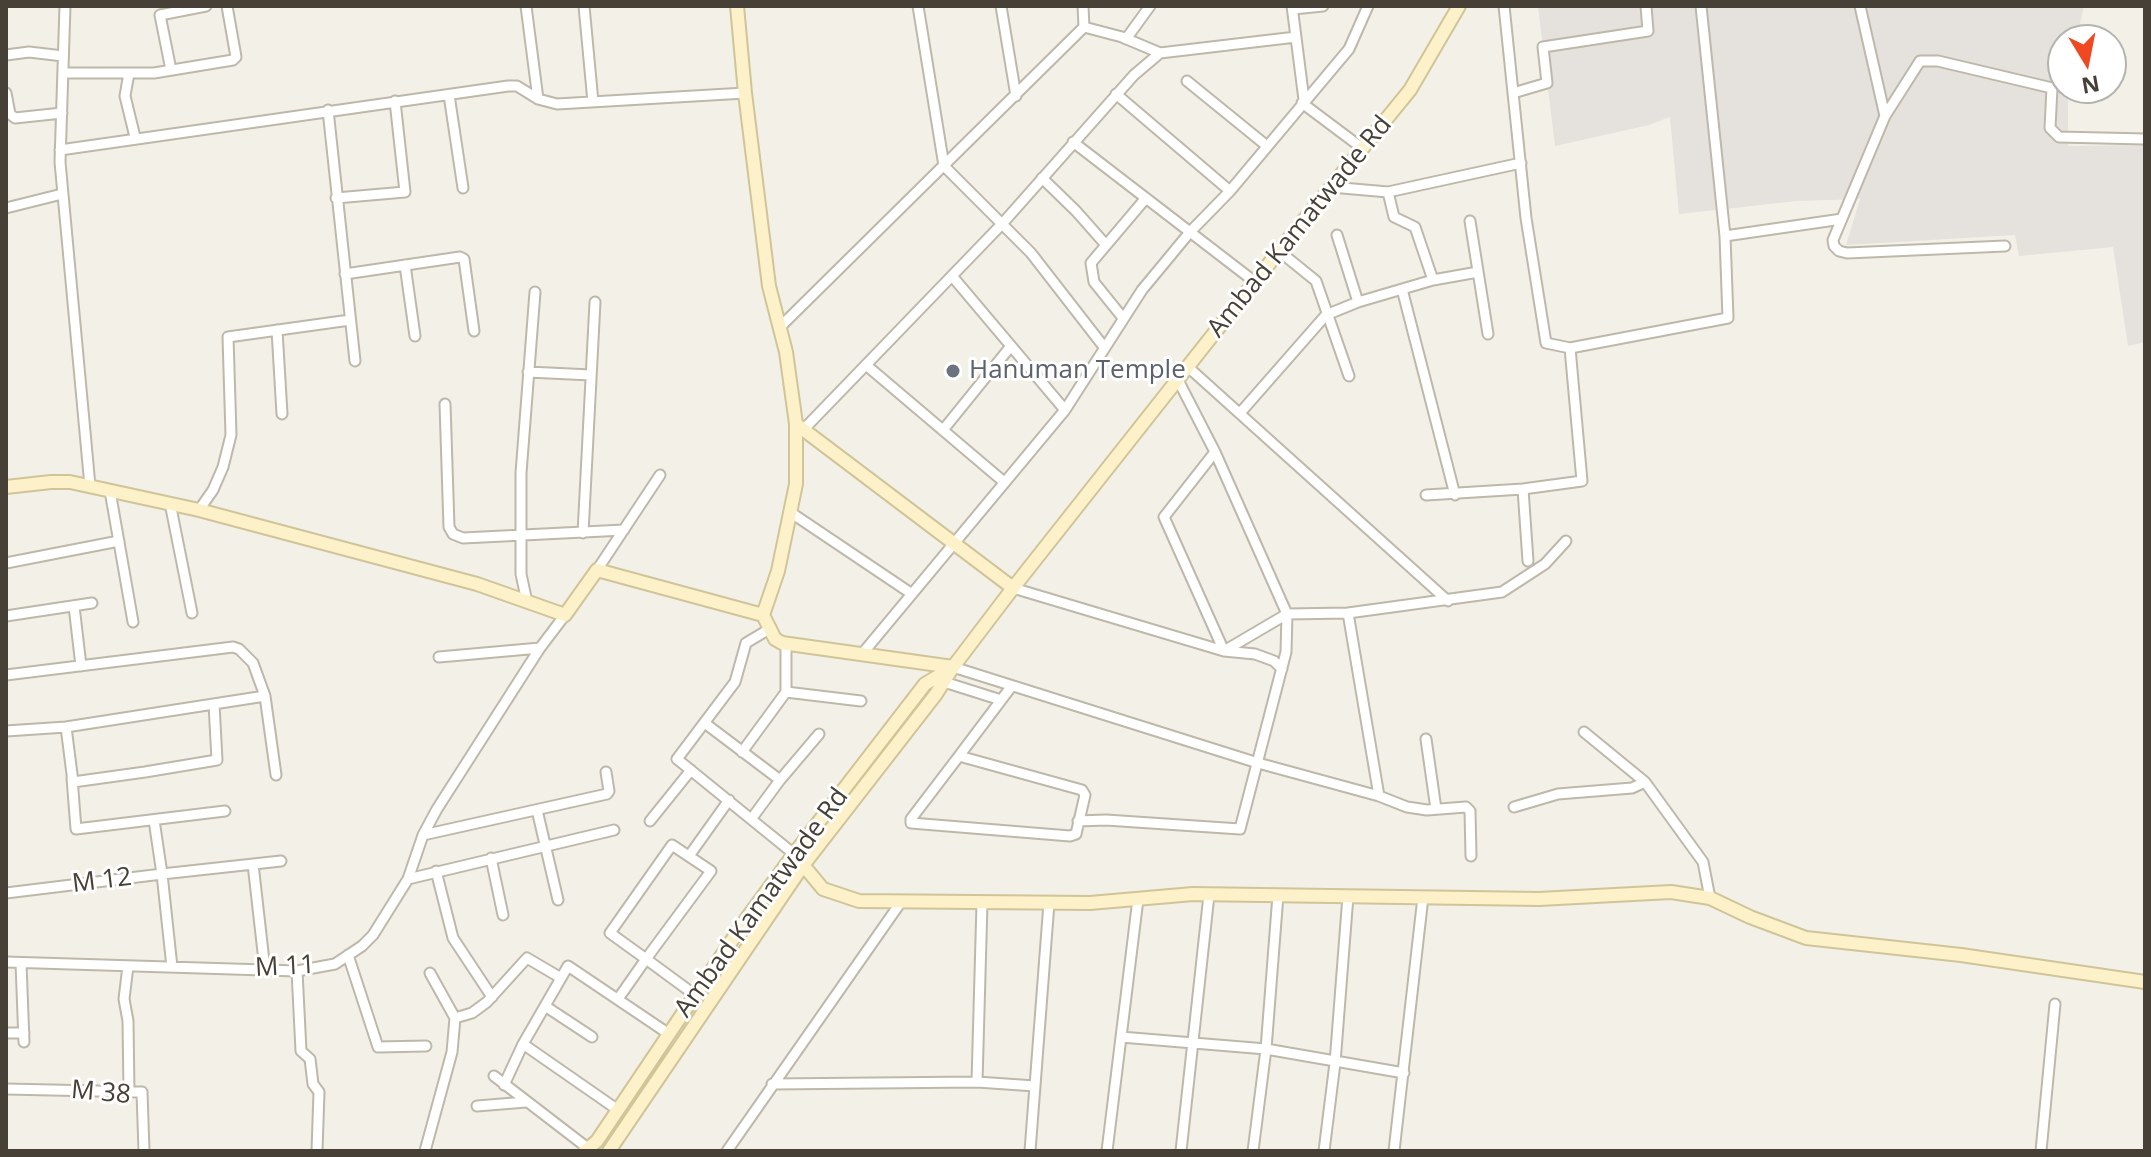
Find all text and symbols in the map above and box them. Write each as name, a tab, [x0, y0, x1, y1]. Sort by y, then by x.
north arrow	[2047, 24, 2127, 104]
text: N	[2079, 69, 2102, 102]
street label: Ambad Kamatwade Rd	[1201, 110, 1399, 344]
place label: Hanuman Temple	[969, 355, 1186, 387]
marker: Hanuman Temple	[944, 362, 962, 380]
street label: Ambad Kamatwade Rd	[668, 782, 856, 1024]
street label: M 12	[70, 862, 134, 900]
street label: M 11	[254, 950, 316, 984]
street label: M 38	[70, 1075, 132, 1111]

